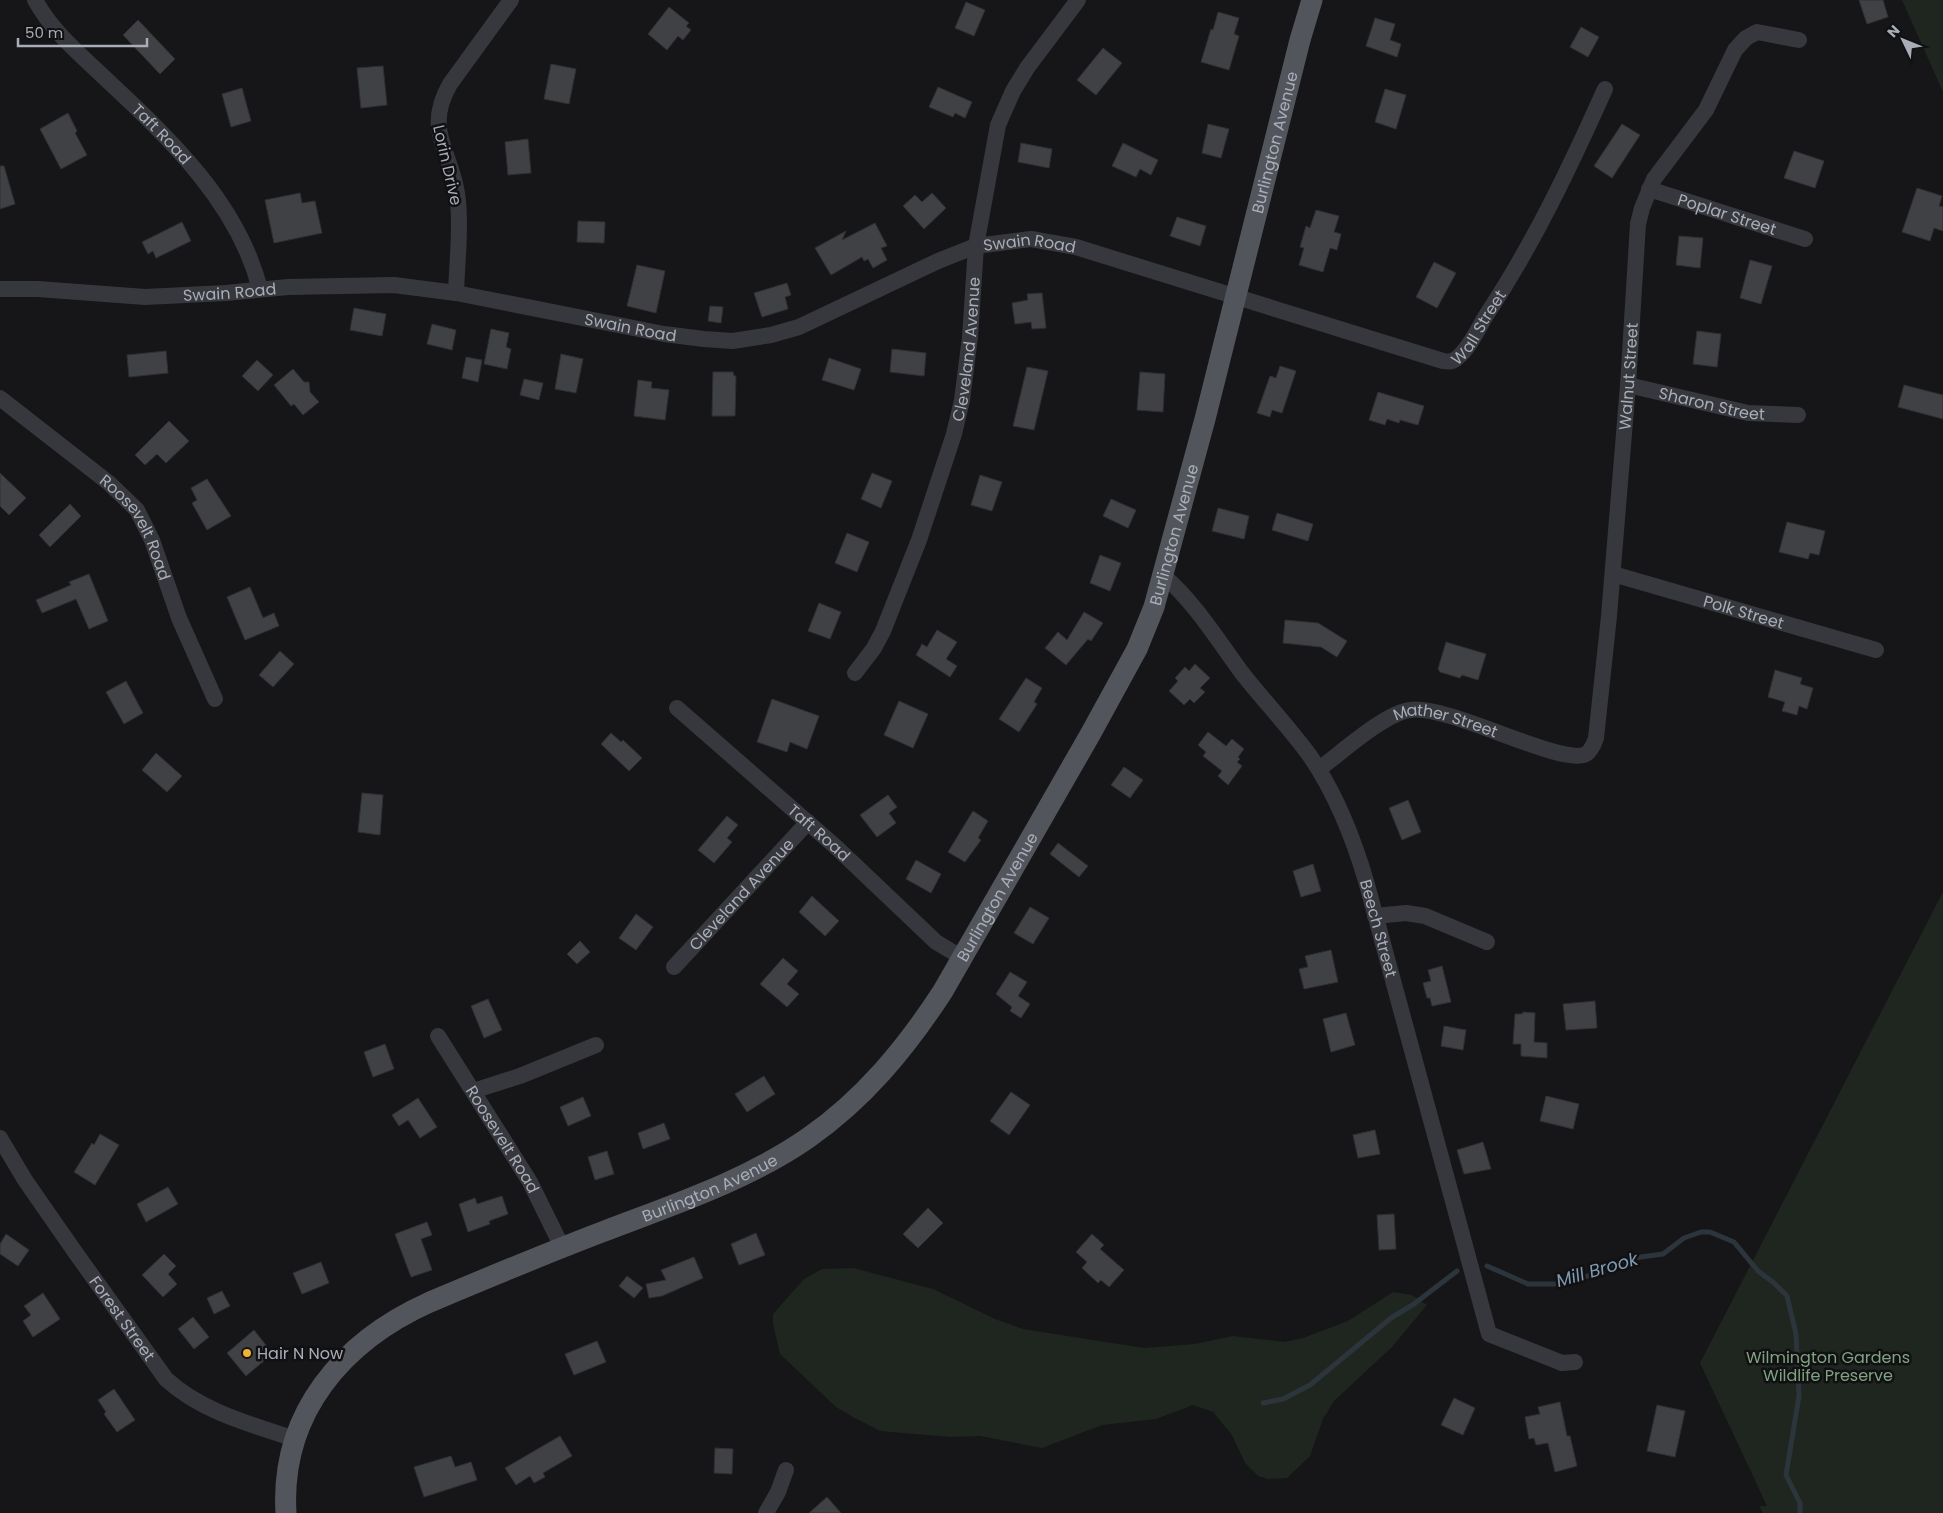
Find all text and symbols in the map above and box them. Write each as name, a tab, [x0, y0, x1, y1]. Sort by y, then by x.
scale bar	[18, 15, 146, 47]
north arrow	[1878, 15, 1928, 65]
text: N	[1883, 20, 1904, 42]
text: 50 m	[25, 22, 63, 43]
street label: Burlington Avenue	[1246, 69, 1304, 216]
street label: Taft Road	[127, 99, 196, 169]
street label: Lorin Drive	[427, 123, 468, 208]
street label: Poplar Street	[1675, 188, 1779, 241]
street label: Swain Road	[982, 228, 1078, 259]
street label: Cleveland Avenue	[946, 276, 986, 424]
street label: Swain Road	[182, 277, 277, 307]
street label: Wall Street	[1446, 285, 1512, 370]
street label: Swain Road	[582, 308, 678, 347]
street label: Walnut Street	[1613, 322, 1644, 431]
street label: Sharon Street	[1656, 382, 1765, 426]
street label: Burlington Avenue	[1144, 461, 1204, 608]
street label: Roosevelt Road	[95, 469, 176, 584]
street label: Polk Street	[1701, 590, 1787, 635]
street label: Mather Street	[1390, 698, 1501, 744]
street label: Taft Road	[783, 799, 855, 867]
street label: Burlington Avenue	[951, 828, 1044, 966]
street label: Cleveland Avenue	[684, 833, 799, 956]
street label: Beech Street	[1354, 877, 1403, 980]
street label: Roosevelt Road	[460, 1081, 545, 1197]
street label: Burlington Avenue	[639, 1148, 782, 1228]
water label: Mill Brook	[1553, 1246, 1641, 1293]
street label: Forest Street	[84, 1271, 160, 1366]
place label: Hair N Now	[257, 1342, 343, 1365]
park label: Wilmington Gardens Wildlife Preserve	[1746, 1346, 1910, 1387]
marker: Hair N Now	[241, 1347, 253, 1359]

